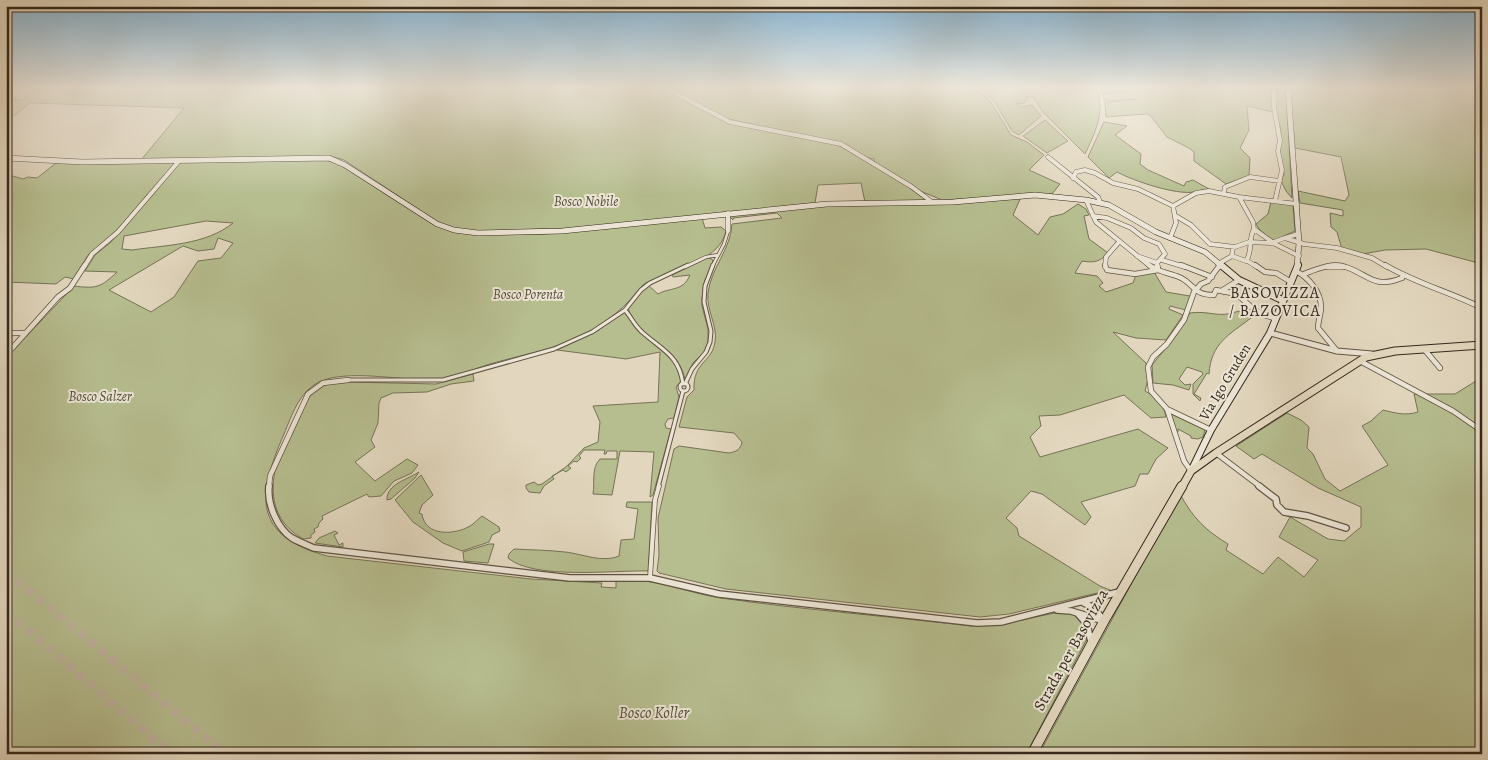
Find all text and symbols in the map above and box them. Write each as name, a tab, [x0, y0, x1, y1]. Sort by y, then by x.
park label: Bosco Nobile	[554, 192, 618, 211]
district label: BASOVIZZA / BAZOVICA	[1229, 282, 1321, 322]
park label: Bosco Porenta	[493, 285, 564, 304]
street label: Via Igo Gruden	[1194, 340, 1256, 425]
park label: Bosco Salzer	[68, 387, 133, 406]
street label: Strada per Basovizza	[1028, 585, 1114, 715]
park label: Bosco Koller	[619, 702, 690, 724]

